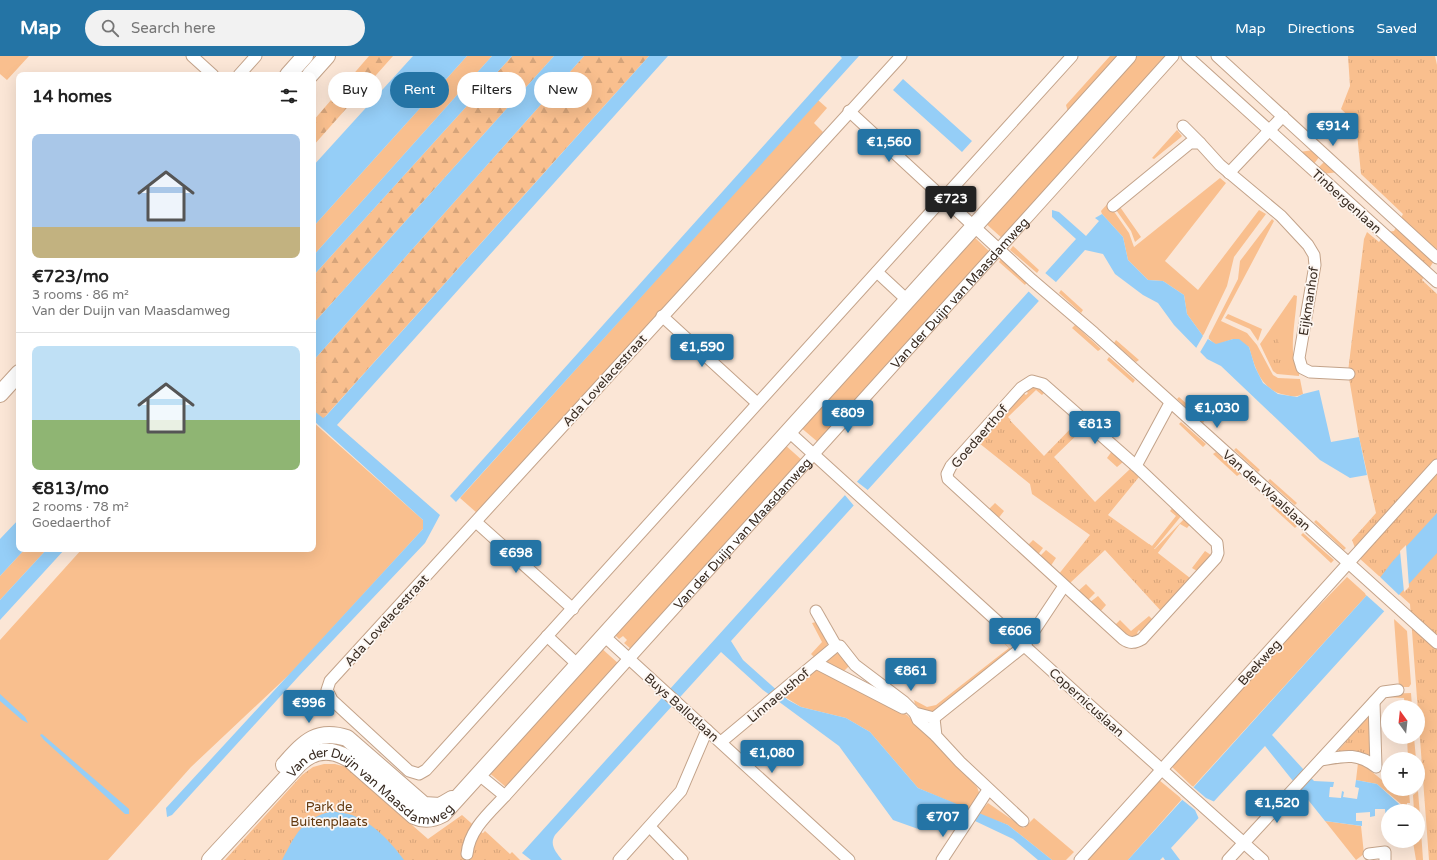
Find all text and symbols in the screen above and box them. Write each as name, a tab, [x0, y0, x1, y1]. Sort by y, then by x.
search box	[85, 10, 365, 46]
text: Map	[20, 17, 61, 39]
icon: search	[99, 17, 121, 39]
text: Search here	[131, 19, 215, 37]
text: Map	[1235, 20, 1266, 37]
text: Directions	[1288, 20, 1355, 37]
text: Saved	[1377, 20, 1417, 37]
chip: Buy	[328, 72, 382, 108]
chip: Rent	[390, 72, 449, 108]
chip: Filters	[457, 72, 526, 108]
chip: New	[534, 72, 592, 108]
icon: filters	[278, 85, 300, 107]
text: 14 homes	[32, 86, 112, 107]
pin: €914	[1309, 113, 1357, 147]
text: €914	[1316, 118, 1350, 134]
pin: €1,560	[856, 129, 922, 163]
text: €1,560	[867, 134, 911, 150]
icon: home	[130, 160, 202, 232]
street label: Tinbergenlaan	[1308, 166, 1385, 237]
pin: €723	[927, 186, 975, 220]
text: €723	[934, 191, 968, 207]
street label: Van der Duijn van Maasdamweg	[888, 214, 1032, 372]
street label: Eijkmanhof	[1296, 265, 1322, 337]
text: €723/mo	[32, 266, 109, 287]
text: 3 rooms · 86 m²	[32, 287, 129, 303]
text: Van der Duijn van Maasdamweg	[32, 303, 230, 319]
street label: Ada Lovelacestraat	[559, 331, 650, 430]
pin: €1,590	[669, 334, 735, 368]
text: €1,590	[680, 339, 724, 355]
icon: home	[130, 372, 202, 444]
pin: €1,030	[1184, 395, 1250, 429]
pin: €809	[824, 400, 872, 434]
text: €1,030	[1195, 400, 1239, 416]
street label: Goedaerthof	[948, 402, 1012, 472]
text: €809	[831, 405, 865, 421]
pin: €813	[1071, 411, 1119, 445]
text: €813	[1078, 416, 1112, 432]
street label: Van der Waalslaan	[1219, 447, 1314, 535]
street label: Van der Duijn van Maasdamweg	[671, 455, 815, 613]
text: €813/mo	[32, 478, 109, 499]
text: 2 rooms · 78 m²	[32, 499, 129, 515]
text: Goedaerthof	[32, 515, 111, 531]
pin: €698	[492, 540, 540, 574]
text: €698	[499, 545, 533, 561]
street label: Ada Lovelacestraat	[341, 571, 432, 670]
pin: €606	[991, 618, 1039, 652]
text: €606	[998, 623, 1032, 639]
street label: Beekweg	[1235, 636, 1285, 689]
pin: €861	[887, 658, 935, 692]
text: €861	[894, 663, 928, 679]
street label: Linnaeushof	[744, 665, 813, 726]
street label: Copernicuslaan	[1046, 665, 1127, 741]
street label: Buys Ballotlaan	[641, 670, 722, 745]
pin: €996	[285, 690, 333, 724]
text: €996	[292, 695, 326, 711]
north arrow	[1381, 700, 1425, 744]
map controls	[1381, 700, 1425, 848]
pin: €1,080	[739, 740, 805, 774]
street label: Van der Duijn van Maasdamweg	[284, 745, 457, 828]
text: €1,080	[750, 745, 794, 761]
button: +	[1381, 752, 1425, 796]
pin: €1,520	[1244, 790, 1310, 824]
text: €1,520	[1255, 795, 1299, 811]
park label: Park de Buitenplaats	[290, 799, 368, 830]
pin: €707	[919, 804, 967, 838]
button: −	[1381, 804, 1425, 848]
text: €707	[926, 809, 960, 825]

